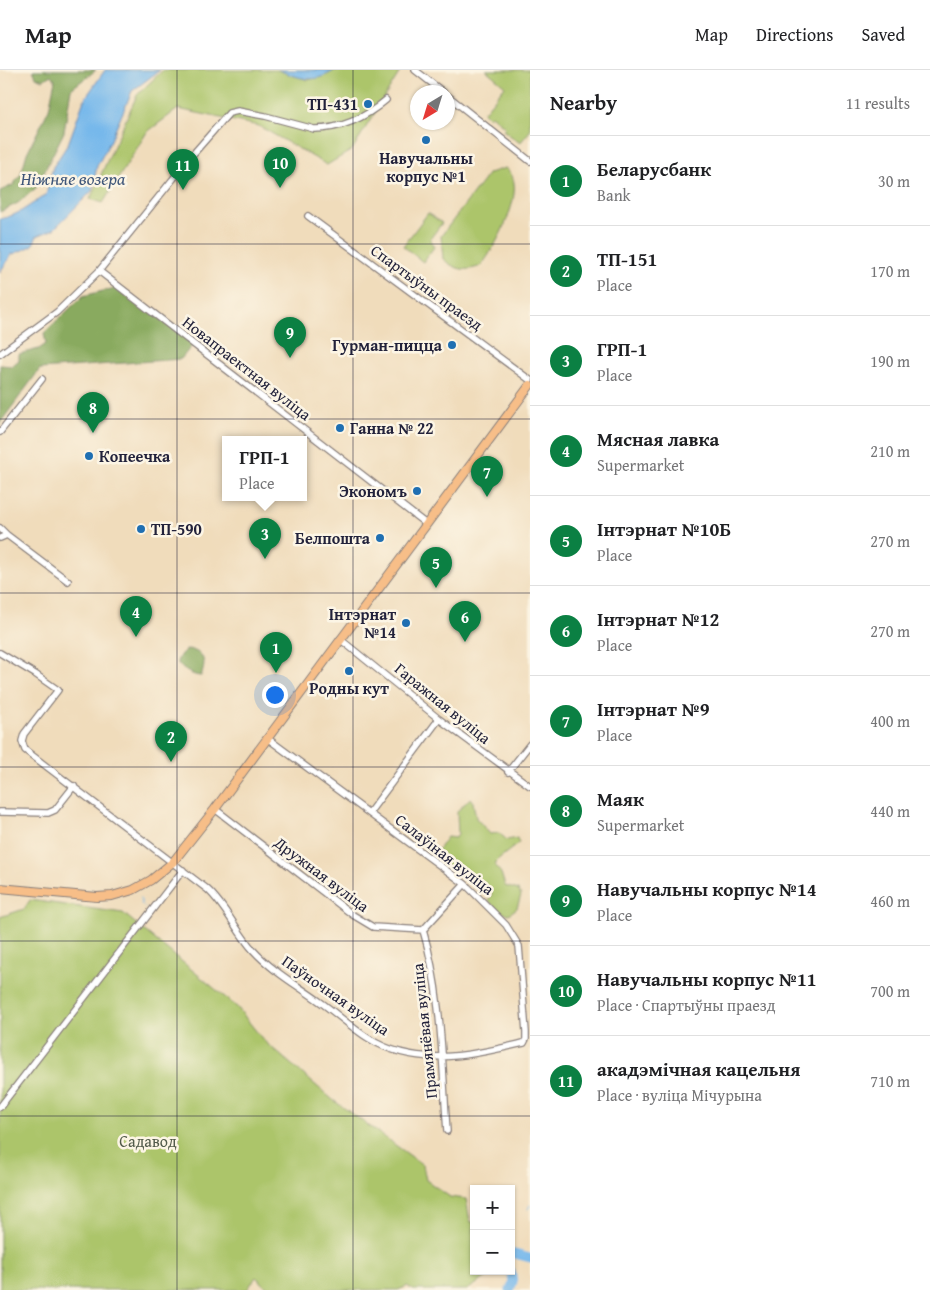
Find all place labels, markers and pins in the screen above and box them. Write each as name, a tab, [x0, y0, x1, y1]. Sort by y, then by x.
place label: ТП-431	[307, 92, 358, 116]
marker: ТП-431	[362, 98, 374, 110]
marker: Навучальны корпус №1	[420, 134, 432, 146]
place label: Навучальны корпус №1	[379, 146, 473, 188]
pin: 10	[264, 147, 296, 188]
pin: 11	[167, 149, 199, 190]
pin: 9	[274, 317, 306, 358]
place label: Гурман-пицца	[332, 333, 443, 357]
marker: Гурман-пицца	[446, 339, 458, 351]
pin: 8	[77, 392, 109, 433]
place label: Ганна № 22	[350, 416, 434, 440]
marker: Ганна № 22	[334, 422, 346, 434]
place label: Копеечка	[99, 444, 171, 468]
marker: Копеечка	[83, 450, 95, 462]
pin: 7	[471, 456, 503, 497]
place label: Экономъ	[339, 479, 407, 503]
marker: Экономъ	[411, 485, 423, 497]
place label: ТП-590	[151, 517, 202, 541]
pin: 3	[249, 518, 281, 559]
marker: ТП-590	[135, 523, 147, 535]
place label: Белпошта	[295, 526, 371, 550]
marker: Белпошта	[374, 532, 386, 544]
pin: 5	[420, 547, 452, 588]
pin: 4	[120, 596, 152, 637]
pin: 6	[449, 601, 481, 642]
place label: Інтэрнат №14	[329, 602, 396, 644]
marker: Інтэрнат №14	[400, 617, 412, 629]
pin: 1	[260, 632, 292, 673]
marker: Родны кут	[343, 665, 355, 677]
place label: Родны кут	[309, 676, 389, 700]
pin: 2	[155, 721, 187, 762]

